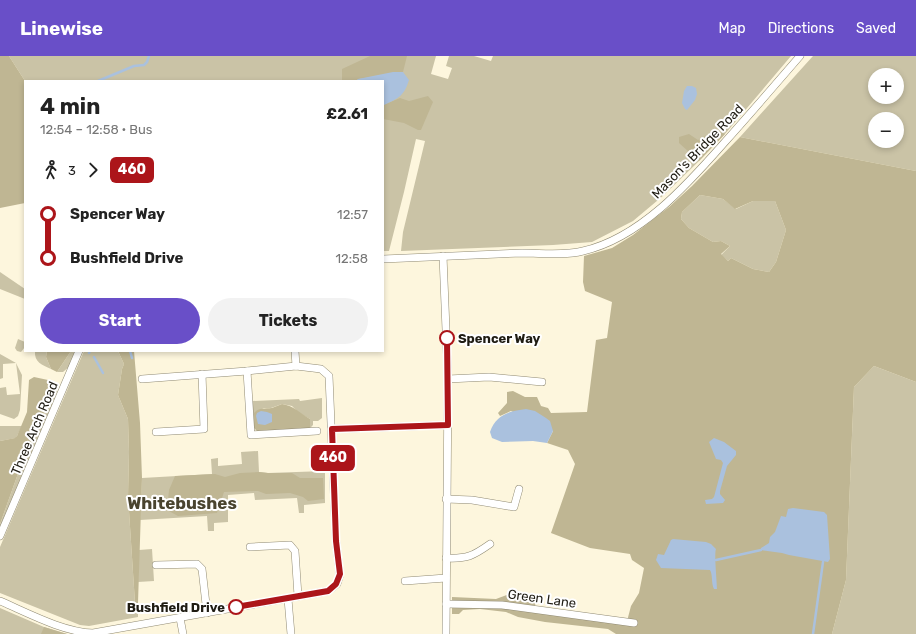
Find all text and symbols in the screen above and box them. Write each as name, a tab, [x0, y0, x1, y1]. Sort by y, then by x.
text: Linewise	[20, 17, 103, 40]
text: Map	[719, 20, 746, 37]
text: Directions	[768, 20, 834, 37]
text: Saved	[856, 20, 896, 37]
map controls	[868, 68, 904, 148]
button: +	[868, 68, 904, 104]
text: 4 min	[40, 93, 100, 120]
street label: Mason's Bridge Road	[649, 101, 747, 202]
text: £2.61	[326, 105, 368, 123]
button: −	[868, 112, 904, 148]
text: 12:54 – 12:58 · Bus	[40, 122, 152, 137]
icon: walk	[40, 159, 62, 181]
icon: forward	[82, 159, 104, 181]
text: 460	[118, 161, 146, 178]
text: 3	[68, 163, 76, 178]
text: Spencer Way	[70, 205, 165, 223]
text: 12:57	[337, 207, 368, 222]
text: Bushfield Drive	[70, 249, 184, 267]
text: 12:58	[335, 251, 368, 266]
button: Start	[40, 298, 200, 344]
button: Tickets	[208, 298, 368, 344]
marker: Spencer Way	[439, 330, 455, 346]
place label: Spencer Way	[458, 331, 541, 346]
street label: Three Arch Road	[8, 379, 61, 477]
line badge: 460	[310, 445, 356, 471]
text: 460	[319, 449, 347, 466]
district label: Whitebushes	[127, 493, 237, 513]
street label: Green Lane	[507, 586, 577, 611]
marker: Bushfield Drive	[228, 599, 244, 615]
place label: Bushfield Drive	[127, 600, 225, 615]

